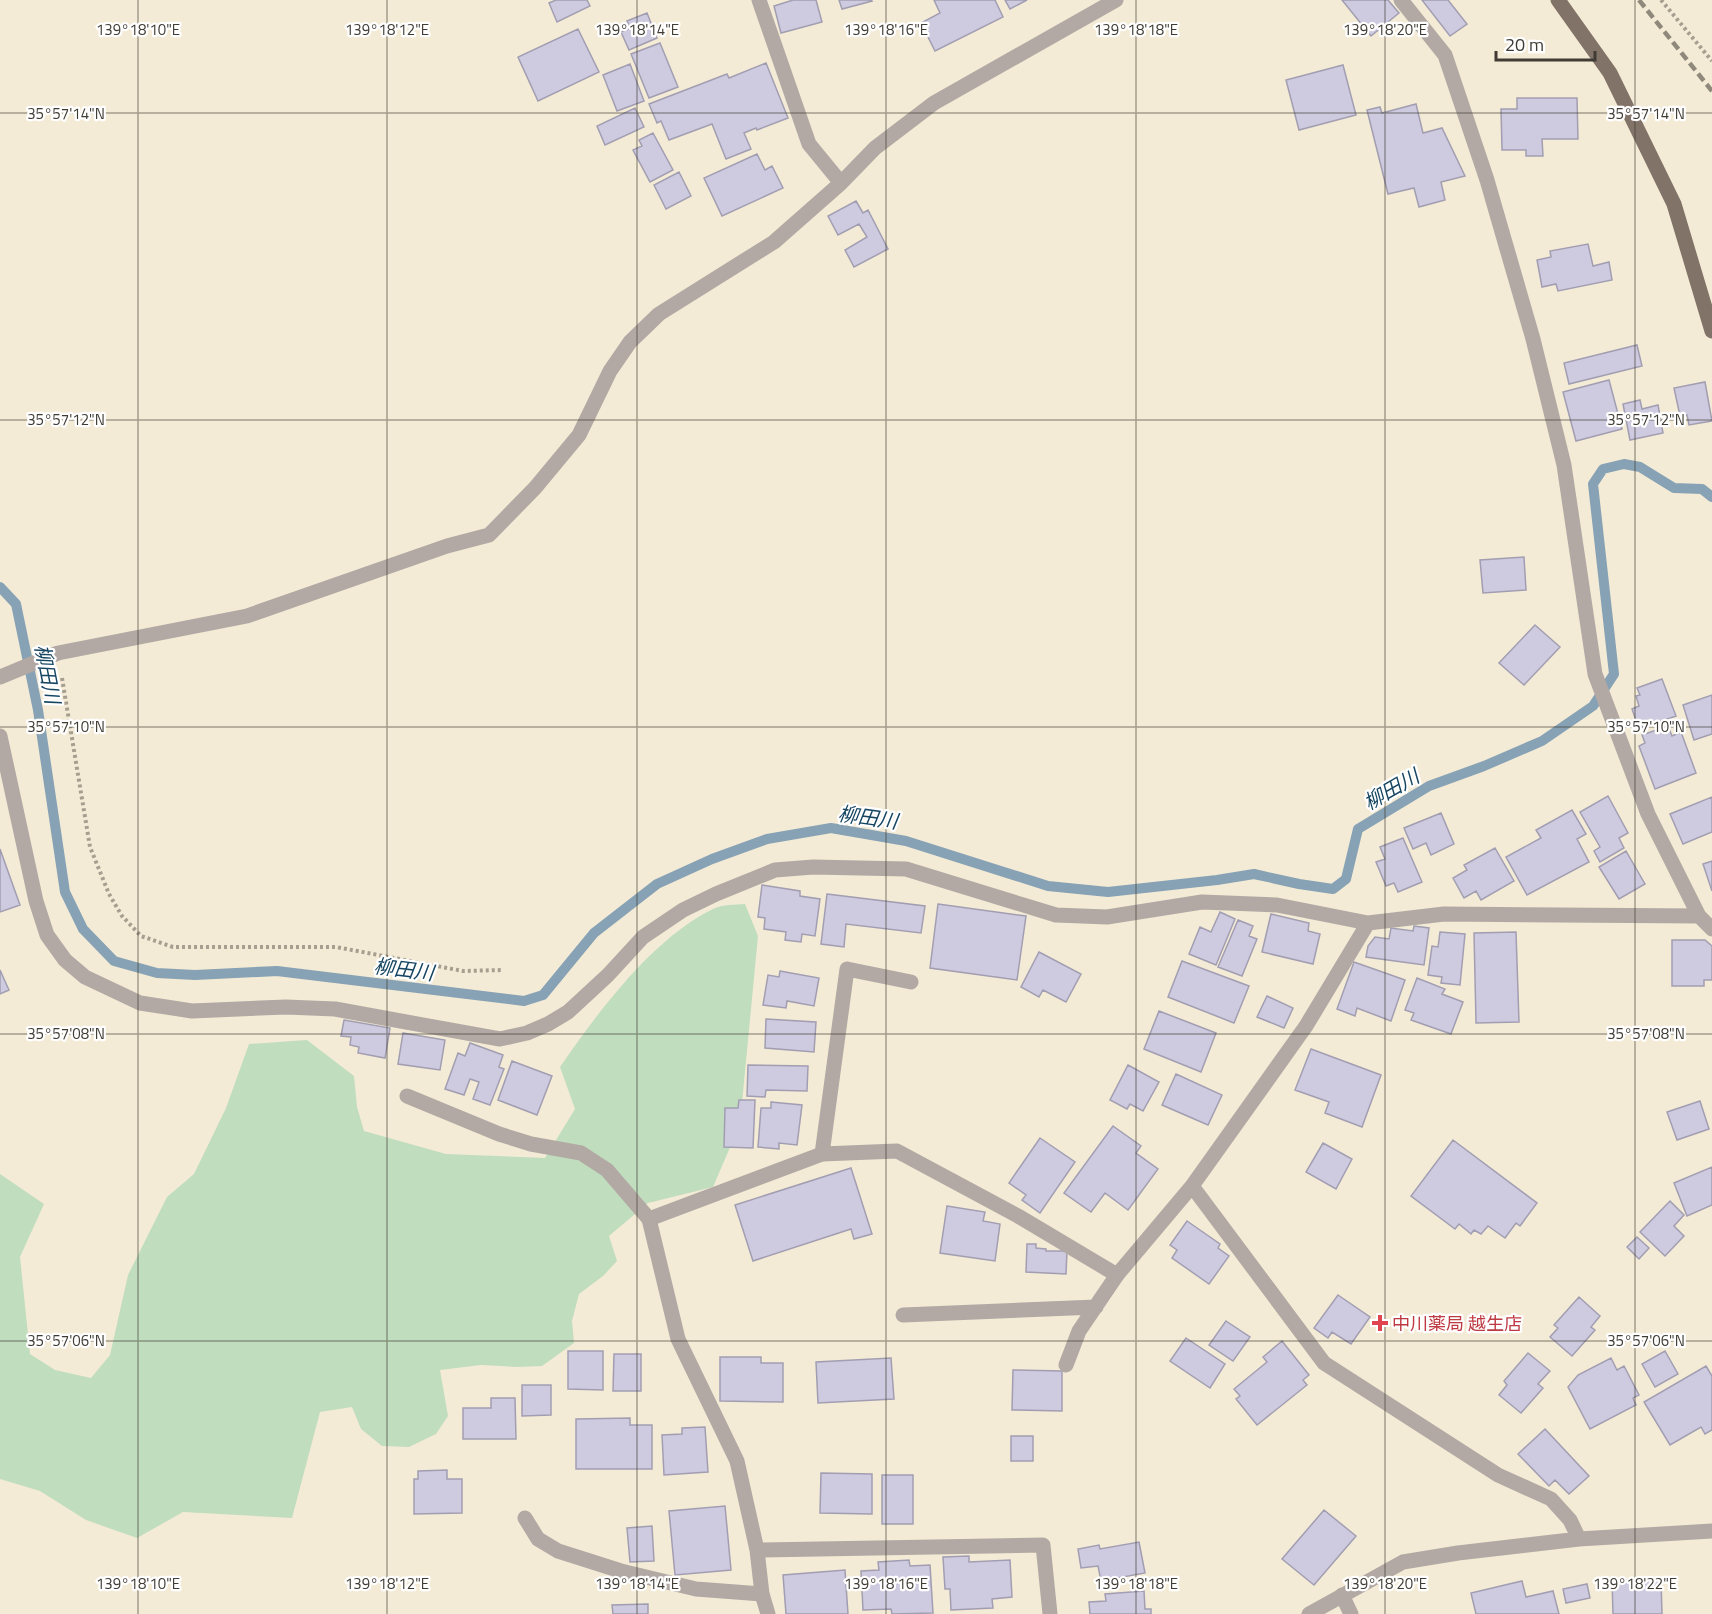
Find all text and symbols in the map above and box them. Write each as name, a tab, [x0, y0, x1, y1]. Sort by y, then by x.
text: 139°18'10"E	[96, 18, 180, 41]
text: 139°18'12"E	[345, 18, 429, 41]
text: 139°18'14"E	[595, 18, 679, 41]
text: 139°18'16"E	[844, 18, 928, 41]
text: 139°18'18"E	[1094, 18, 1178, 41]
text: 139°18'20"E	[1343, 18, 1427, 41]
scale bar	[1496, 24, 1595, 62]
text: 20 m	[1505, 31, 1544, 58]
text: 35°57'14"N	[27, 102, 105, 125]
text: 35°57'14"N	[1607, 102, 1685, 125]
text: 35°57'12"N	[27, 408, 105, 431]
text: 35°57'12"N	[1607, 408, 1685, 431]
water label: 柳田川	[27, 642, 69, 708]
text: 35°57'10"N	[27, 715, 105, 738]
text: 35°57'10"N	[1607, 715, 1685, 738]
water label: 柳田川	[1357, 760, 1426, 817]
water label: 柳田川	[836, 797, 902, 837]
water label: 柳田川	[372, 950, 438, 988]
text: 35°57'08"N	[27, 1022, 105, 1045]
text: 35°57'08"N	[1607, 1022, 1685, 1045]
place label: 中川薬局 越生店	[1392, 1310, 1522, 1337]
marker: 中川薬局 越生店	[1373, 1316, 1387, 1330]
text: 35°57'06"N	[27, 1329, 105, 1352]
text: 35°57'06"N	[1607, 1329, 1685, 1352]
text: 139°18'10"E	[96, 1572, 180, 1595]
text: 139°18'12"E	[345, 1572, 429, 1595]
text: 139°18'14"E	[595, 1572, 679, 1595]
text: 139°18'16"E	[844, 1572, 928, 1595]
text: 139°18'18"E	[1094, 1572, 1178, 1595]
text: 139°18'20"E	[1343, 1572, 1427, 1595]
text: 139°18'22"E	[1593, 1572, 1677, 1595]

